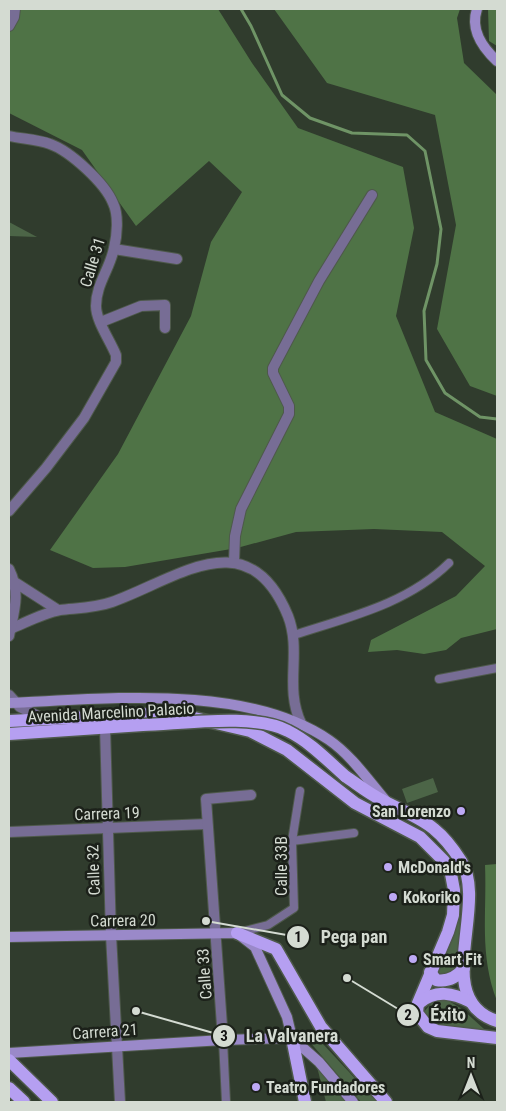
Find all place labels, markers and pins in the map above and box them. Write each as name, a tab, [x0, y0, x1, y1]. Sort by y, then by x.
place label: San Lorenzo	[372, 802, 451, 821]
marker: San Lorenzo	[455, 805, 467, 817]
place label: McDonald's	[398, 858, 471, 877]
marker: McDonald's	[382, 861, 394, 873]
place label: Kokoriko	[403, 888, 460, 907]
marker: Kokoriko	[387, 891, 399, 903]
callout: Pega pan	[285, 920, 397, 953]
place label: Smart Fit	[423, 950, 482, 969]
marker: Smart Fit	[407, 953, 419, 965]
callout: Éxito	[396, 999, 476, 1032]
callout: La Valvanera	[211, 1020, 349, 1053]
place label: Teatro Fundadores	[266, 1078, 385, 1097]
marker: Teatro Fundadores	[250, 1081, 262, 1093]

